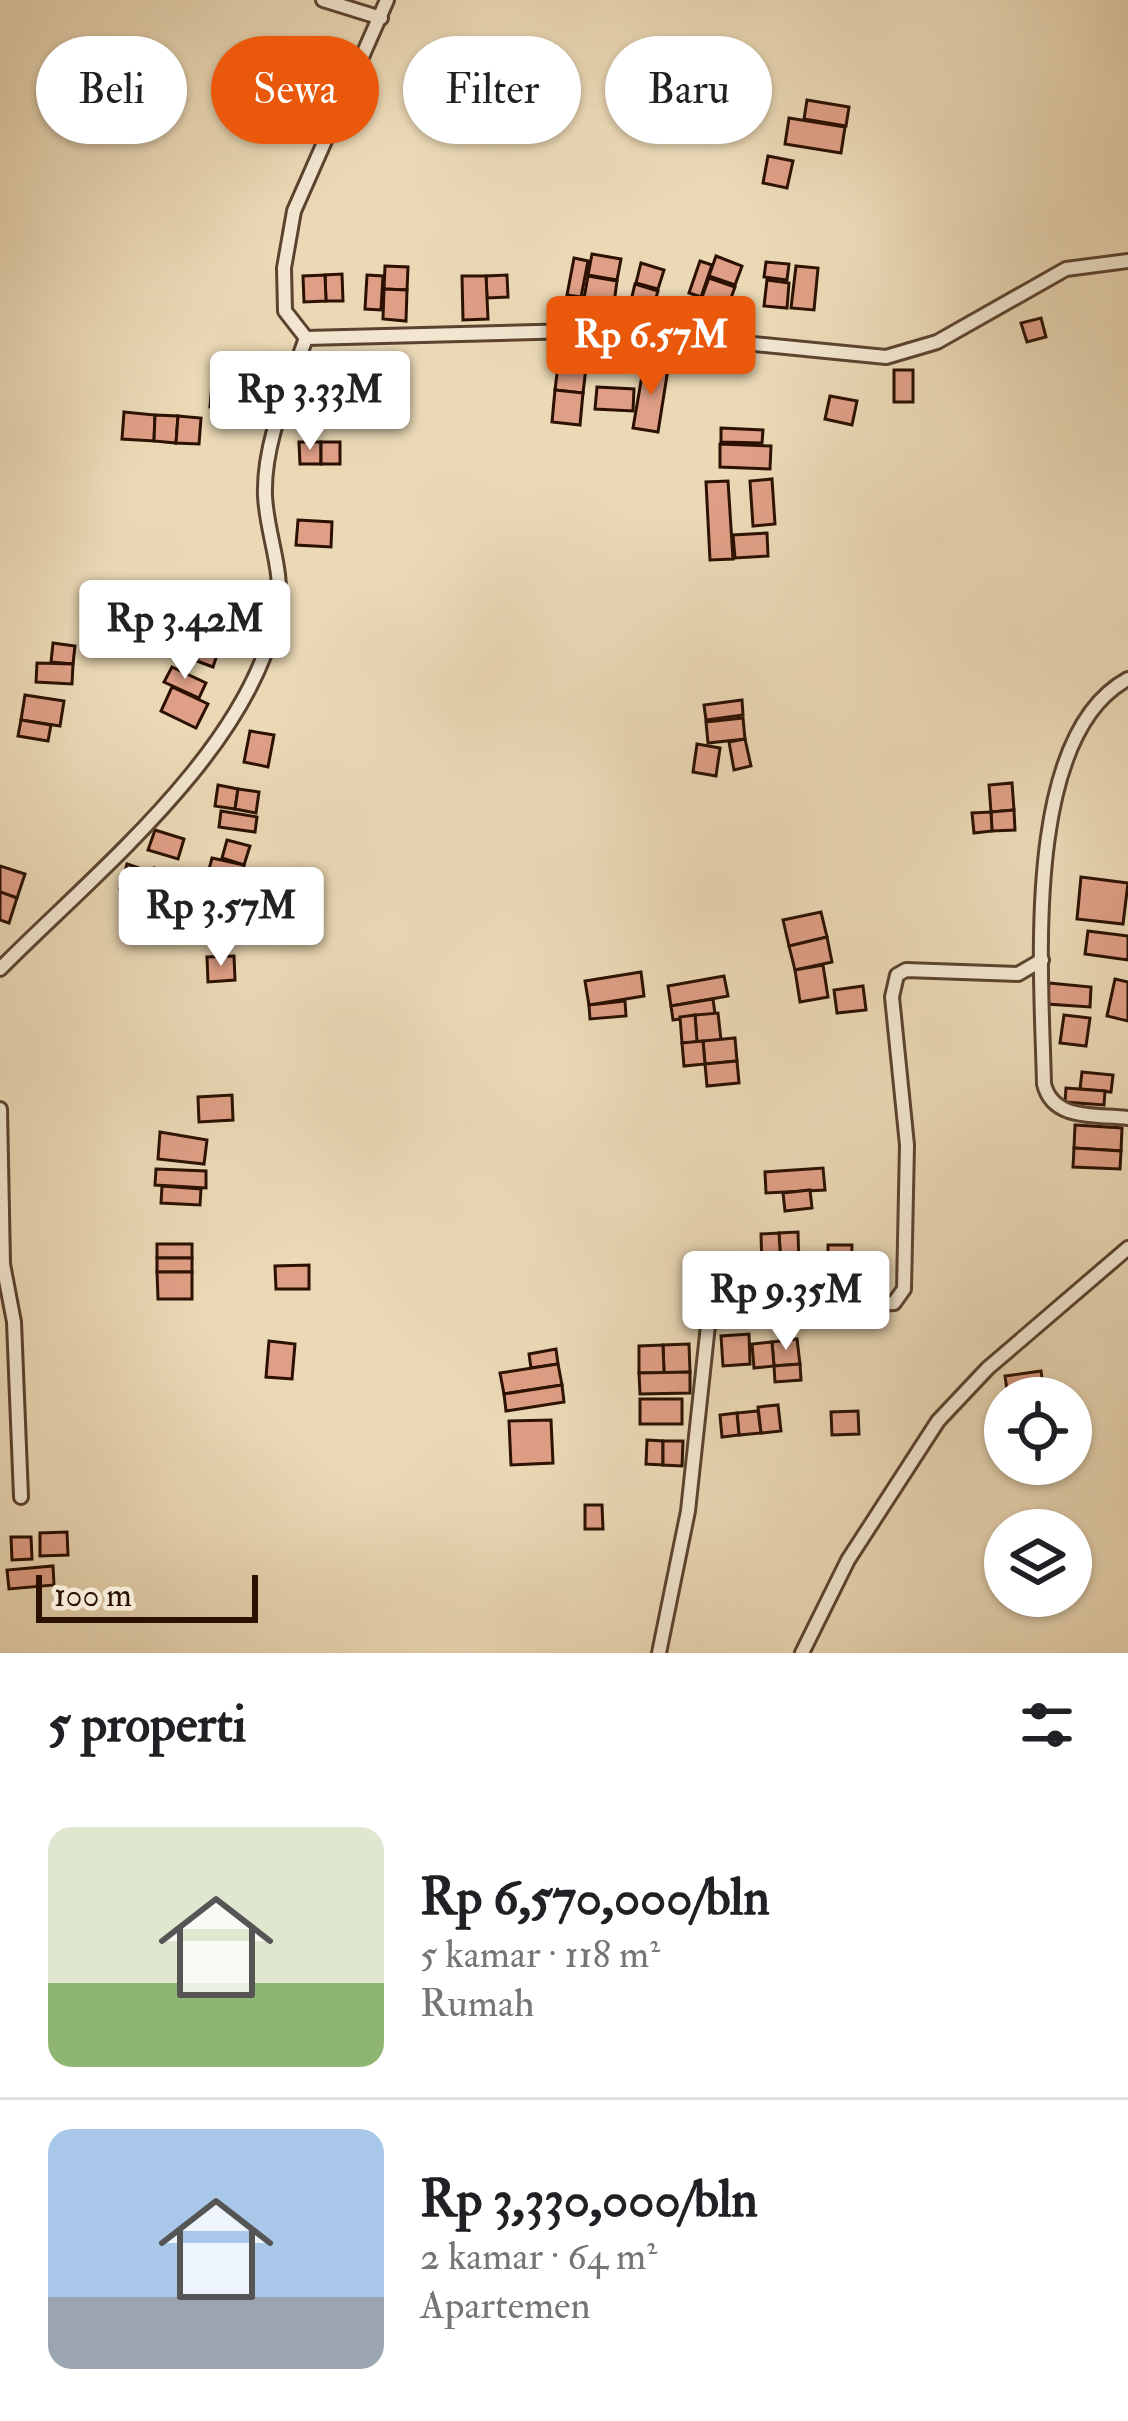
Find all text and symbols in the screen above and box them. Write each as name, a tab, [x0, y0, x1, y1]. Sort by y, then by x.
chip: Beli	[36, 36, 187, 144]
chip: Sewa	[211, 36, 379, 144]
chip: Filter	[403, 36, 581, 144]
chip: Baru	[605, 36, 772, 144]
pin: Rp 6.57M	[527, 296, 775, 398]
text: Rp 6.57M	[573, 310, 729, 359]
pin: Rp 3.33M	[186, 351, 434, 453]
text: Rp 3.33M	[237, 365, 383, 414]
pin: Rp 3.42M	[61, 580, 309, 682]
text: Rp 3.42M	[106, 594, 264, 643]
pin: Rp 3.57M	[97, 867, 345, 969]
text: Rp 3.57M	[146, 881, 296, 930]
pin: Rp 9.35M	[662, 1251, 910, 1353]
text: Rp 9.35M	[709, 1265, 863, 1314]
map controls	[984, 1377, 1092, 1617]
button: locate	[984, 1377, 1092, 1485]
button: layers	[984, 1509, 1092, 1617]
scale bar	[36, 1569, 258, 1622]
text: 100 m	[54, 1575, 132, 1616]
icon: filters	[1014, 1692, 1080, 1758]
text: 5 properti	[48, 1693, 246, 1757]
text: Rp 6,570,000/bln	[420, 1866, 770, 1930]
icon: home	[144, 1875, 288, 2019]
text: 5 kamar · 118 m²	[420, 1930, 660, 1979]
text: Rumah	[420, 1979, 534, 2028]
text: Rp 3,330,000/bln	[420, 2168, 758, 2232]
icon: home	[144, 2177, 288, 2321]
text: 2 kamar · 64 m²	[420, 2232, 657, 2281]
text: Apartemen	[420, 2281, 591, 2330]

